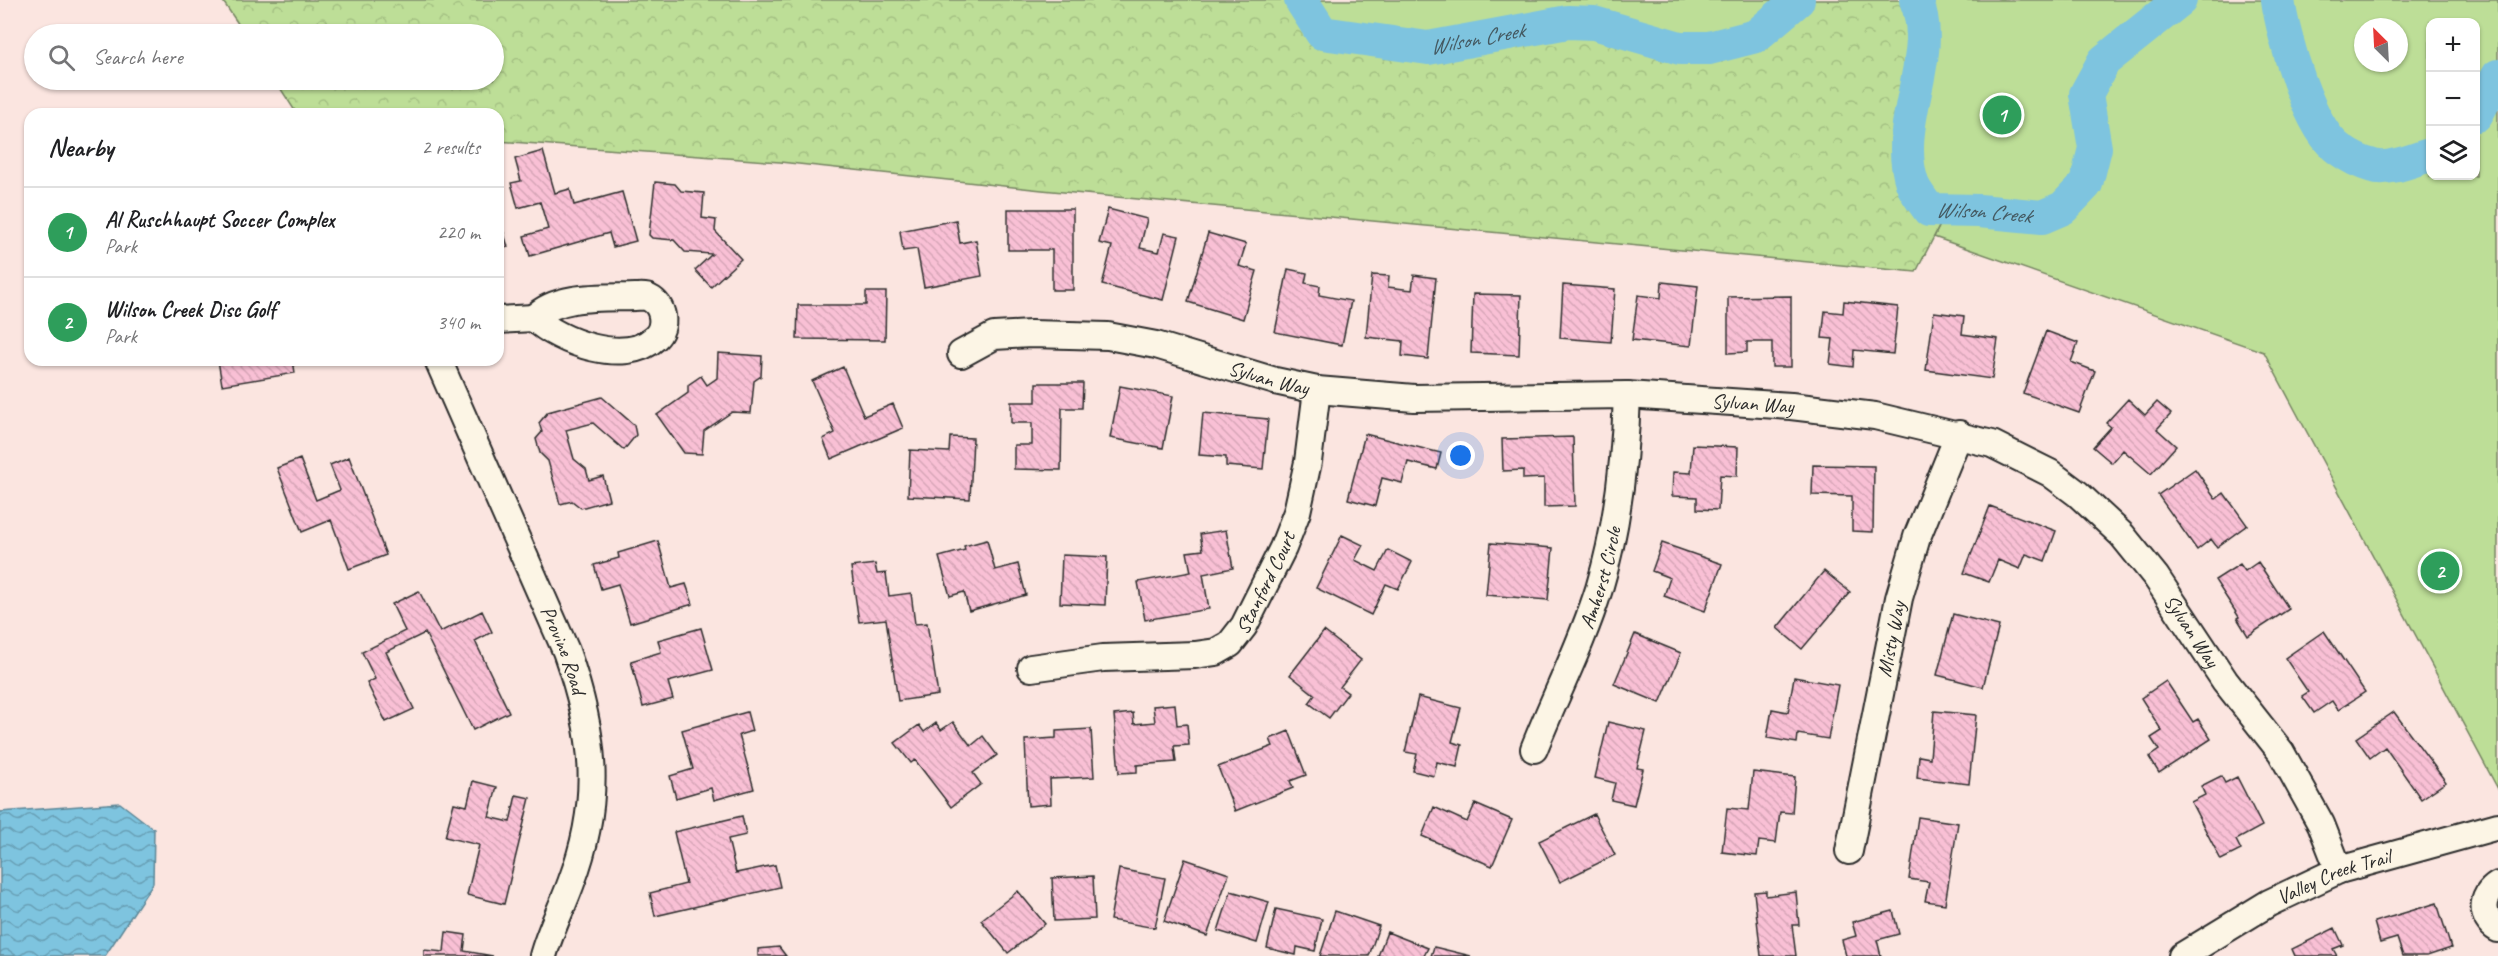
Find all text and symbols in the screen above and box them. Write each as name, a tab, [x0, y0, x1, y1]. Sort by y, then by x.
water label: Wilson Creek	[1427, 16, 1530, 61]
north arrow	[2354, 18, 2408, 72]
map controls	[2426, 18, 2480, 180]
button: +	[2426, 18, 2480, 72]
search box	[24, 24, 504, 90]
icon: search	[45, 41, 78, 74]
text: Search here	[93, 43, 183, 71]
button: −	[2426, 72, 2480, 126]
pin: 1	[1982, 92, 2022, 138]
button: layers	[2426, 126, 2480, 180]
text: Nearby	[48, 131, 113, 164]
text: 2 results	[421, 135, 480, 160]
water label: Wilson Creek	[1935, 196, 2036, 230]
text: Al Ruschhaupt Soccer Complex	[105, 206, 334, 234]
text: 1	[63, 220, 72, 245]
text: 220 m	[437, 220, 480, 245]
text: Park	[105, 234, 137, 259]
text: Wilson Creek Disc Golf	[105, 296, 275, 324]
text: 2	[63, 310, 72, 335]
text: 340 m	[437, 310, 480, 335]
text: Park	[105, 324, 137, 349]
street label: Sylvan Way	[1225, 355, 1313, 401]
street label: Sylvan Way	[1711, 388, 1796, 419]
your location	[1446, 441, 1475, 470]
street label: Amherst Circle	[1573, 524, 1627, 632]
street label: Stanford Court	[1229, 526, 1302, 640]
pin: 2	[2420, 548, 2460, 594]
street label: Sylvan Way	[2158, 589, 2226, 674]
street label: Misty Way	[1871, 597, 1911, 679]
street label: Provine Road	[535, 602, 593, 700]
street label: Valley Creek Trail	[2273, 842, 2397, 910]

